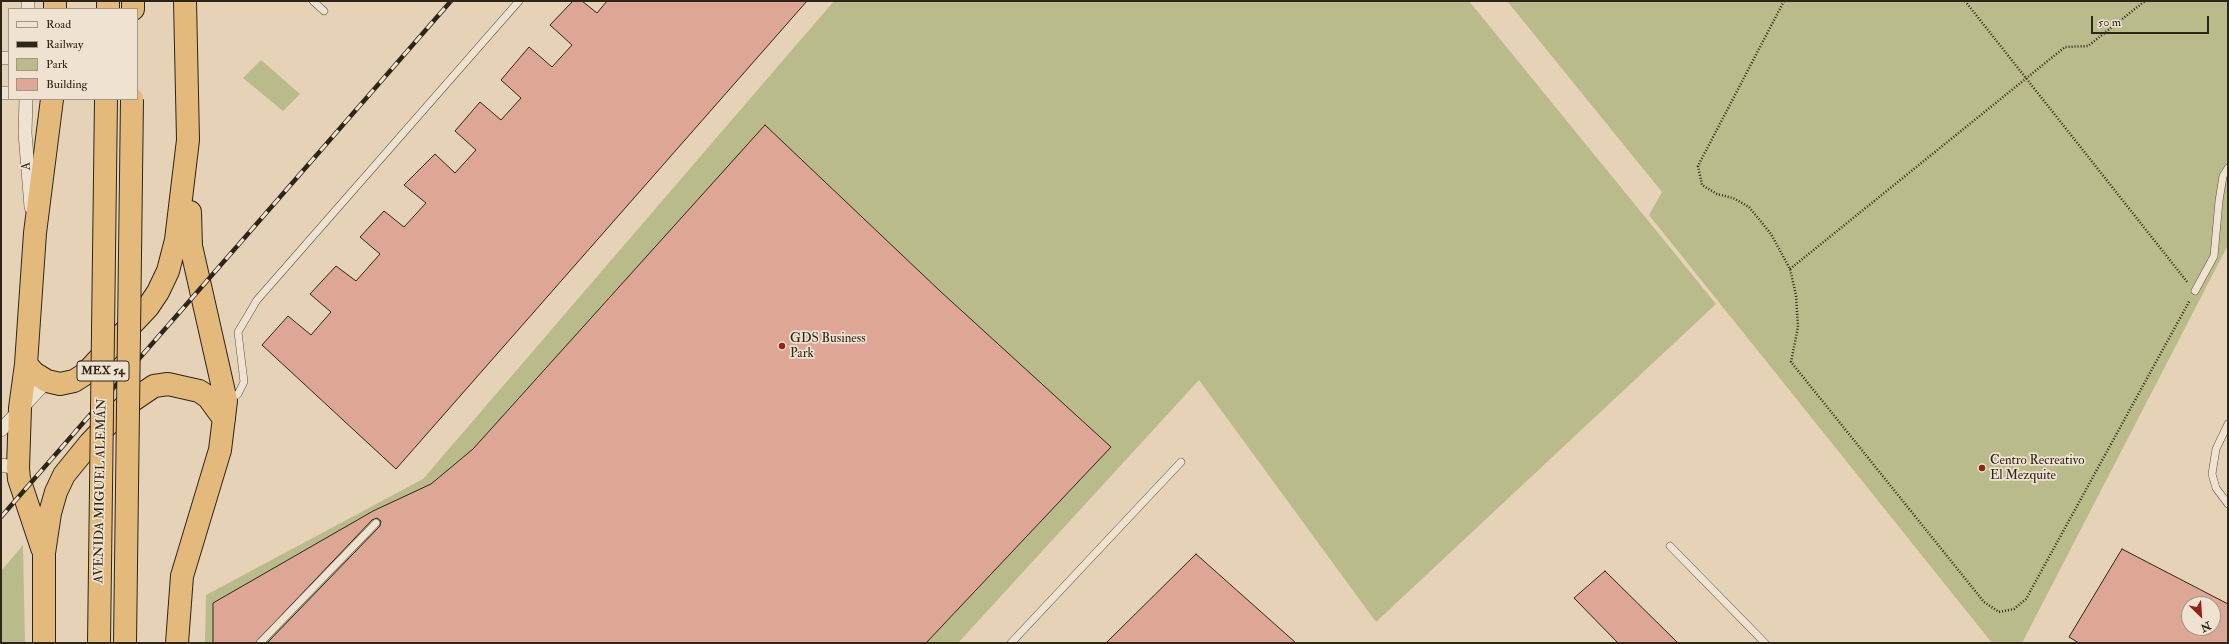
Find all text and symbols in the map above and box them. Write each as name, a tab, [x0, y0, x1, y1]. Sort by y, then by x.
legend	[8, 8, 138, 100]
scale bar	[2093, 8, 2211, 34]
text: 50 m	[2098, 15, 2121, 30]
text: Road	[46, 17, 71, 32]
text: Railway	[46, 37, 83, 52]
text: Park	[46, 57, 68, 72]
text: Building	[46, 77, 87, 92]
street label: A	[19, 161, 35, 171]
place label: GDS Business Park	[790, 331, 866, 362]
marker: GDS Business Park	[777, 341, 787, 351]
road number: MEX 54	[77, 361, 129, 381]
street label: AVENIDA MIGUEL ALEMÁN	[92, 398, 110, 584]
place label: Centro Recreativo El Mezquite	[1990, 453, 2084, 484]
marker: Centro Recreativo El Mezquite	[1977, 463, 1987, 473]
north arrow	[2181, 596, 2221, 636]
text: N	[2199, 618, 2213, 634]

